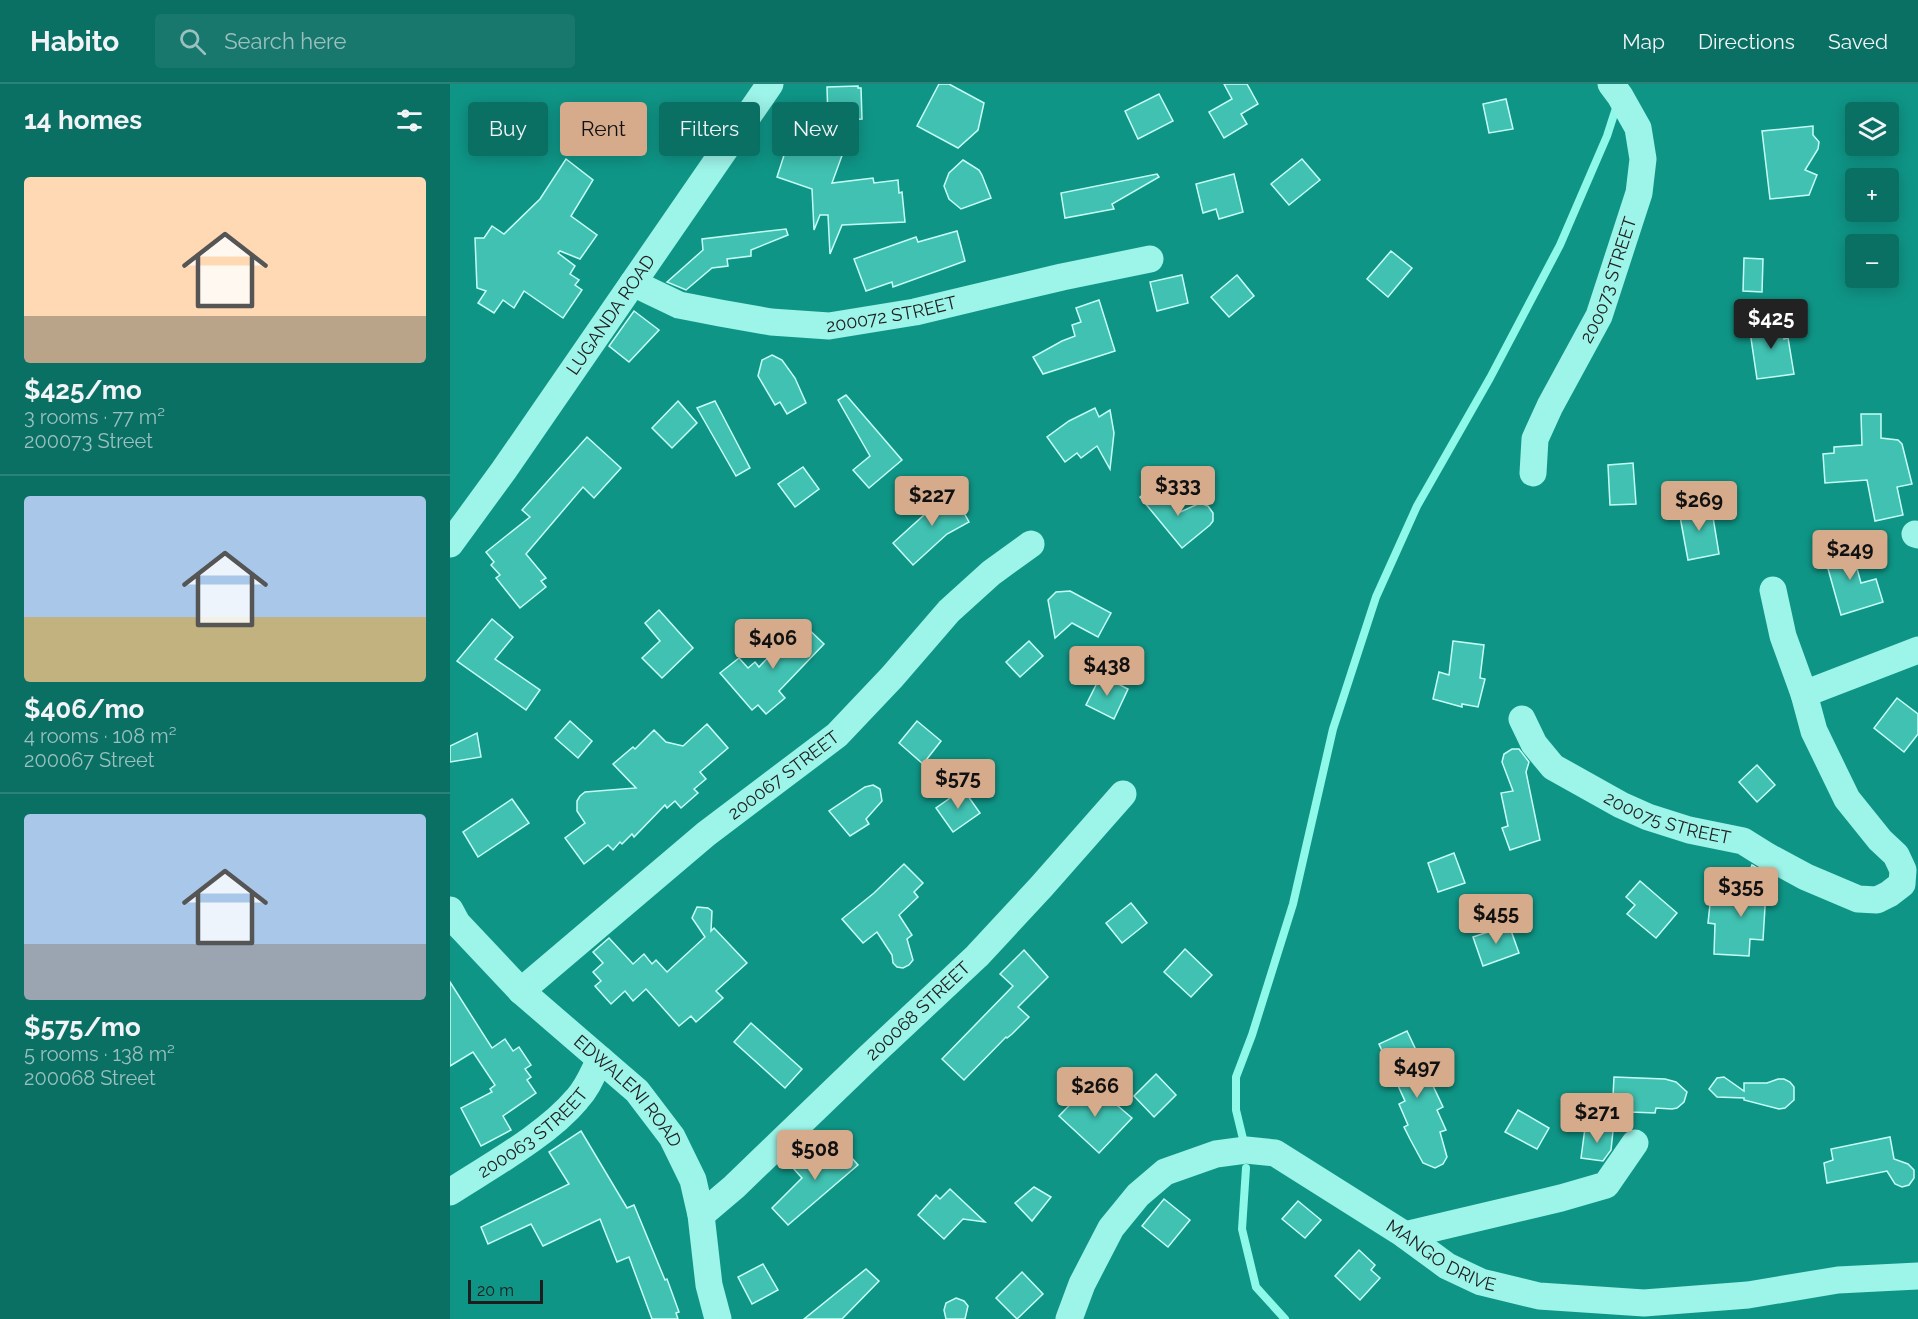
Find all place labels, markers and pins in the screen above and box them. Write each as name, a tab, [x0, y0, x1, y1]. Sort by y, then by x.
pin: $425	[1735, 299, 1807, 350]
pin: $333	[1142, 466, 1214, 517]
pin: $227	[896, 476, 968, 527]
pin: $269	[1663, 481, 1735, 532]
pin: $249	[1814, 530, 1886, 581]
pin: $406	[737, 619, 809, 670]
pin: $438	[1071, 646, 1143, 697]
pin: $575	[922, 759, 994, 810]
pin: $355	[1705, 867, 1777, 918]
pin: $455	[1460, 894, 1532, 945]
pin: $497	[1381, 1048, 1453, 1099]
pin: $266	[1059, 1067, 1131, 1118]
pin: $271	[1561, 1093, 1633, 1144]
pin: $508	[779, 1130, 851, 1181]

